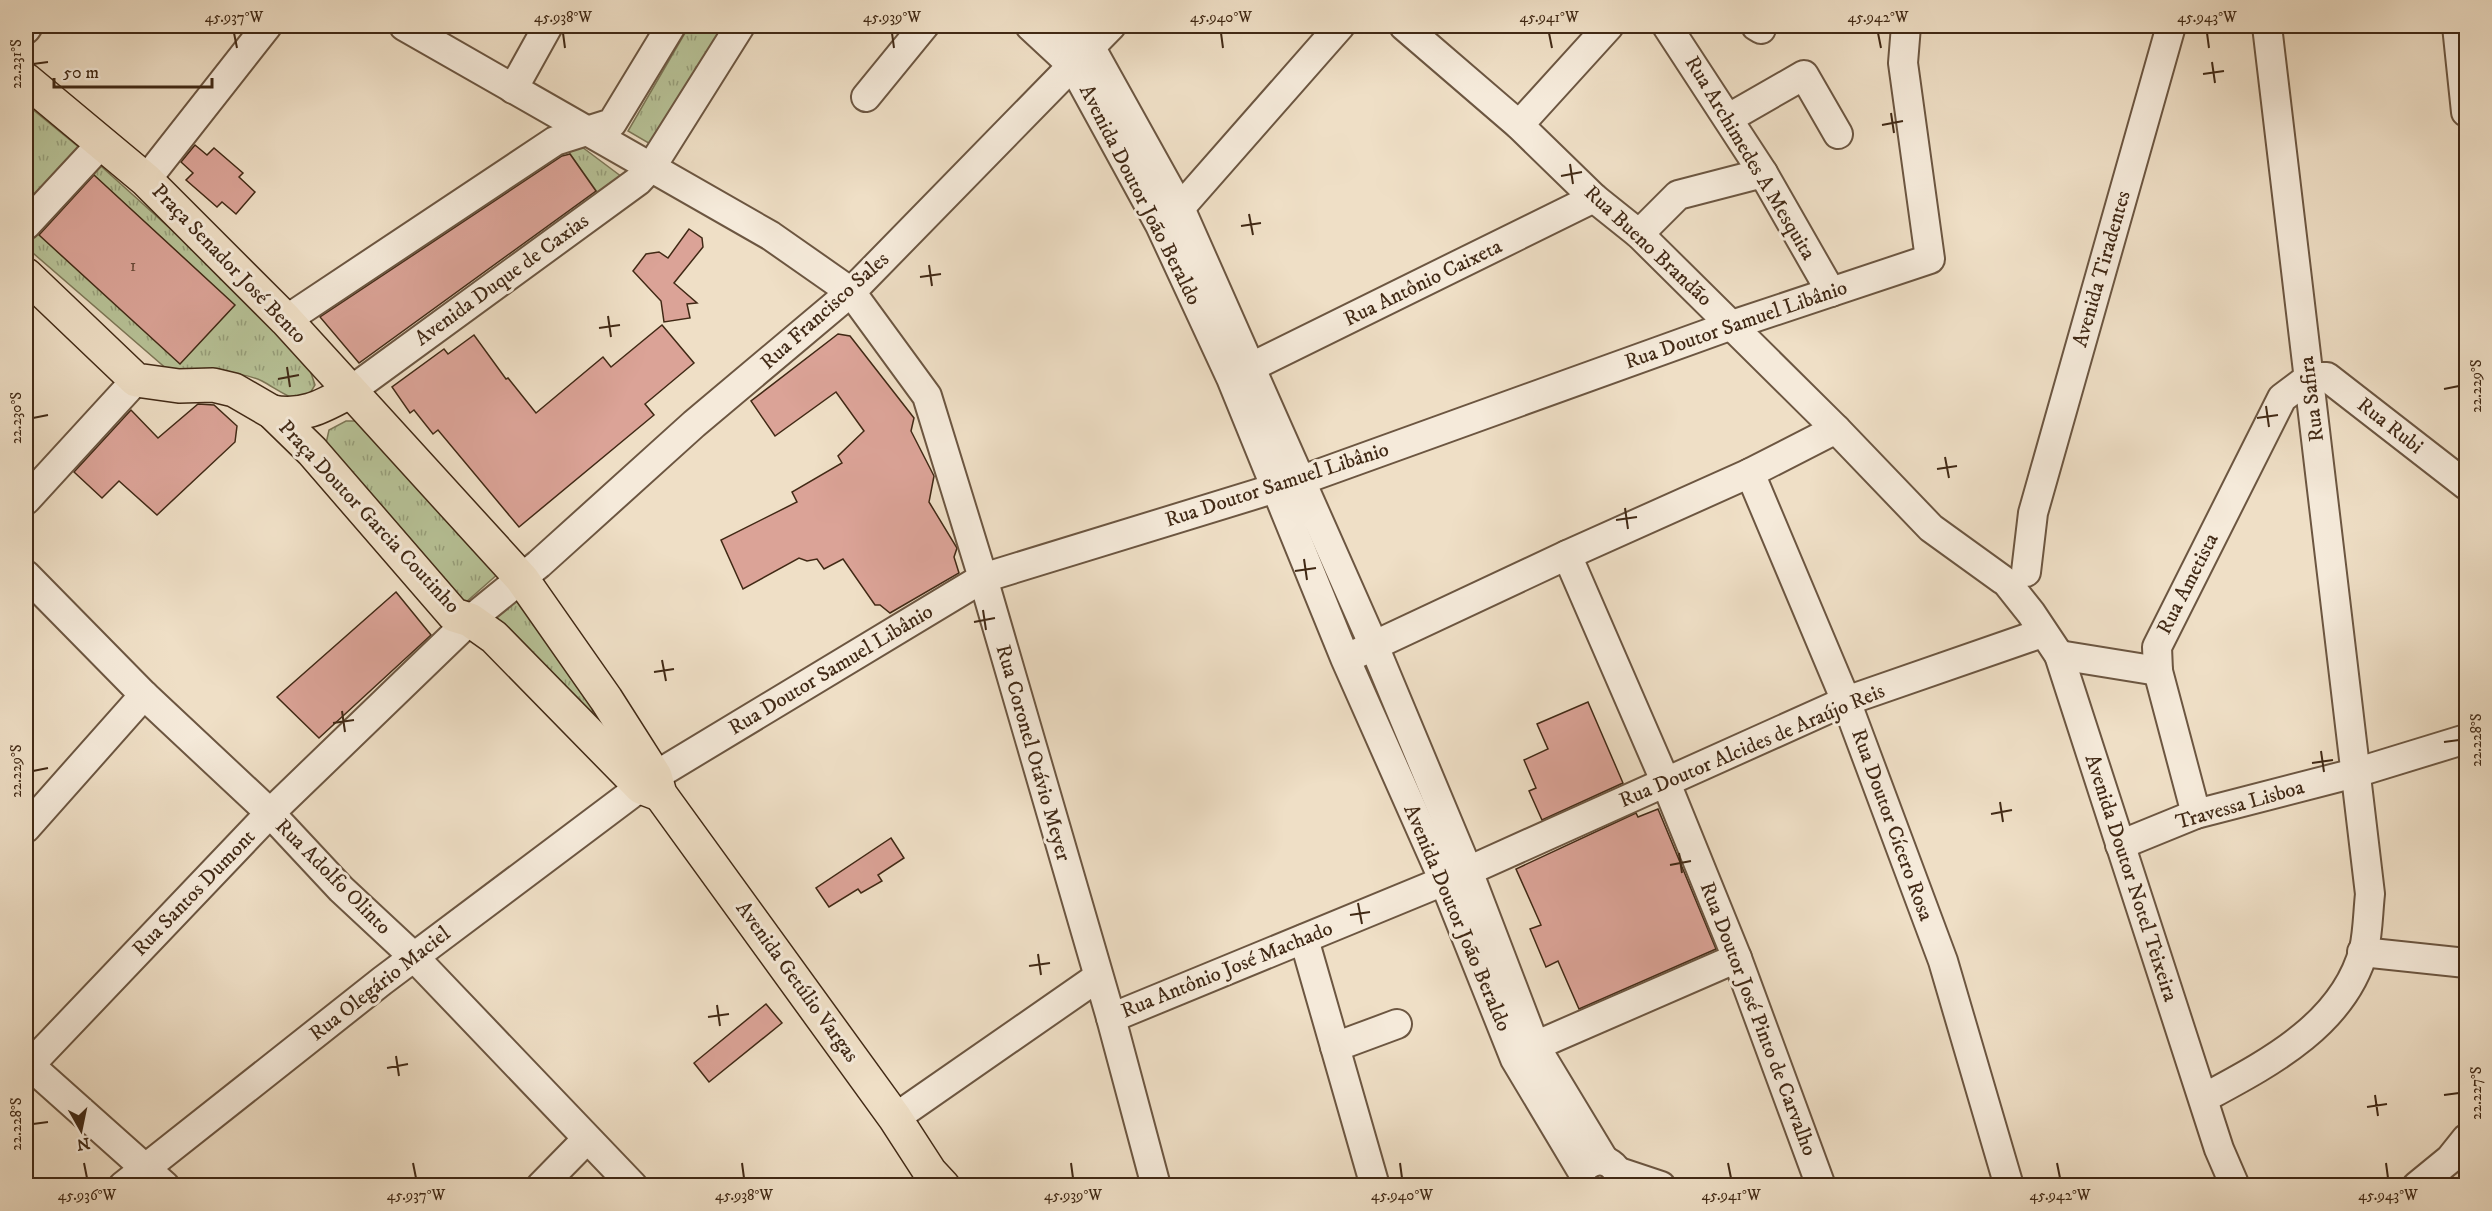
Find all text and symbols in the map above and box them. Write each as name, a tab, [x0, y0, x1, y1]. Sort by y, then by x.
text: 45.937°W	[205, 8, 264, 27]
text: 45.938°W	[534, 8, 592, 27]
text: 45.939°W	[863, 8, 921, 27]
text: 45.940°W	[1190, 8, 1252, 27]
text: 45.941°W	[1519, 8, 1579, 27]
text: 45.942°W	[1847, 8, 1909, 27]
text: 45.943°W	[2177, 8, 2237, 27]
text: 22.231°S	[7, 39, 26, 89]
scale bar	[54, 51, 212, 89]
street label: Rua Archimedes A Mesquita	[1679, 51, 1821, 265]
text: 50 m	[63, 62, 99, 84]
street label: Avenida Doutor João Beraldo	[1073, 80, 1207, 310]
street label: Praça Senador José Bento	[146, 179, 312, 349]
street label: Rua Bueno Brandão	[1579, 180, 1717, 312]
street label: Avenida Tiradentes	[2067, 188, 2137, 350]
street label: Avenida Duque de Caxias	[410, 208, 594, 352]
street label: Rua Antônio Caixeta	[1340, 233, 1506, 333]
street label: Rua Francisco Sales	[755, 246, 895, 376]
house number: 1	[130, 255, 136, 277]
street label: Rua Doutor Samuel Libânio	[1621, 275, 1851, 375]
street label: Rua Safira	[2294, 355, 2330, 443]
text: 22.229°S	[2467, 359, 2486, 413]
text: 22.230°S	[7, 392, 26, 444]
street label: Rua Rubi	[2352, 392, 2428, 460]
street label: Praça Doutor Garcia Coutinho	[273, 415, 465, 619]
street label: Rua Doutor Samuel Libânio	[1162, 437, 1392, 533]
street label: Rua Ametista	[2151, 529, 2225, 639]
street label: Rua Doutor Samuel Libânio	[724, 599, 938, 741]
street label: Rua Coronel Otávio Meyer	[990, 642, 1076, 864]
street label: Rua Doutor Alcides de Araújo Reis	[1615, 678, 1889, 814]
text: 22.228°S	[2467, 713, 2486, 767]
street label: Rua Doutor Cícero Rosa	[1845, 726, 1939, 925]
text: 22.229°S	[7, 744, 26, 798]
street label: Avenida Doutor Notel Teixeira	[2079, 751, 2183, 1005]
street label: Travessa Lisboa	[2173, 774, 2307, 836]
street label: Avenida Doutor João Beraldo	[1397, 801, 1517, 1035]
street label: Rua Adolfo Olinto	[270, 814, 396, 940]
street label: Rua Santos Dumont	[127, 824, 261, 962]
street label: Rua Doutor José Pinto de Carvalho	[1694, 878, 1822, 1160]
street label: Avenida Getúlio Vargas	[730, 896, 864, 1068]
street label: Rua Antônio José Machado	[1117, 916, 1337, 1024]
street label: Rua Olegário Maciel	[304, 920, 456, 1047]
text: 22.227°S	[2467, 1066, 2486, 1120]
text: 22.228°S	[7, 1097, 26, 1151]
north arrow	[51, 1100, 111, 1160]
text: N	[75, 1133, 91, 1155]
text: 45.936°W	[58, 1186, 117, 1205]
text: 45.937°W	[387, 1186, 446, 1205]
text: 45.938°W	[715, 1186, 773, 1205]
text: 45.939°W	[1044, 1186, 1102, 1205]
text: 45.940°W	[1371, 1186, 1433, 1205]
text: 45.941°W	[1701, 1186, 1761, 1205]
text: 45.942°W	[2029, 1186, 2091, 1205]
text: 45.943°W	[2358, 1186, 2418, 1205]

